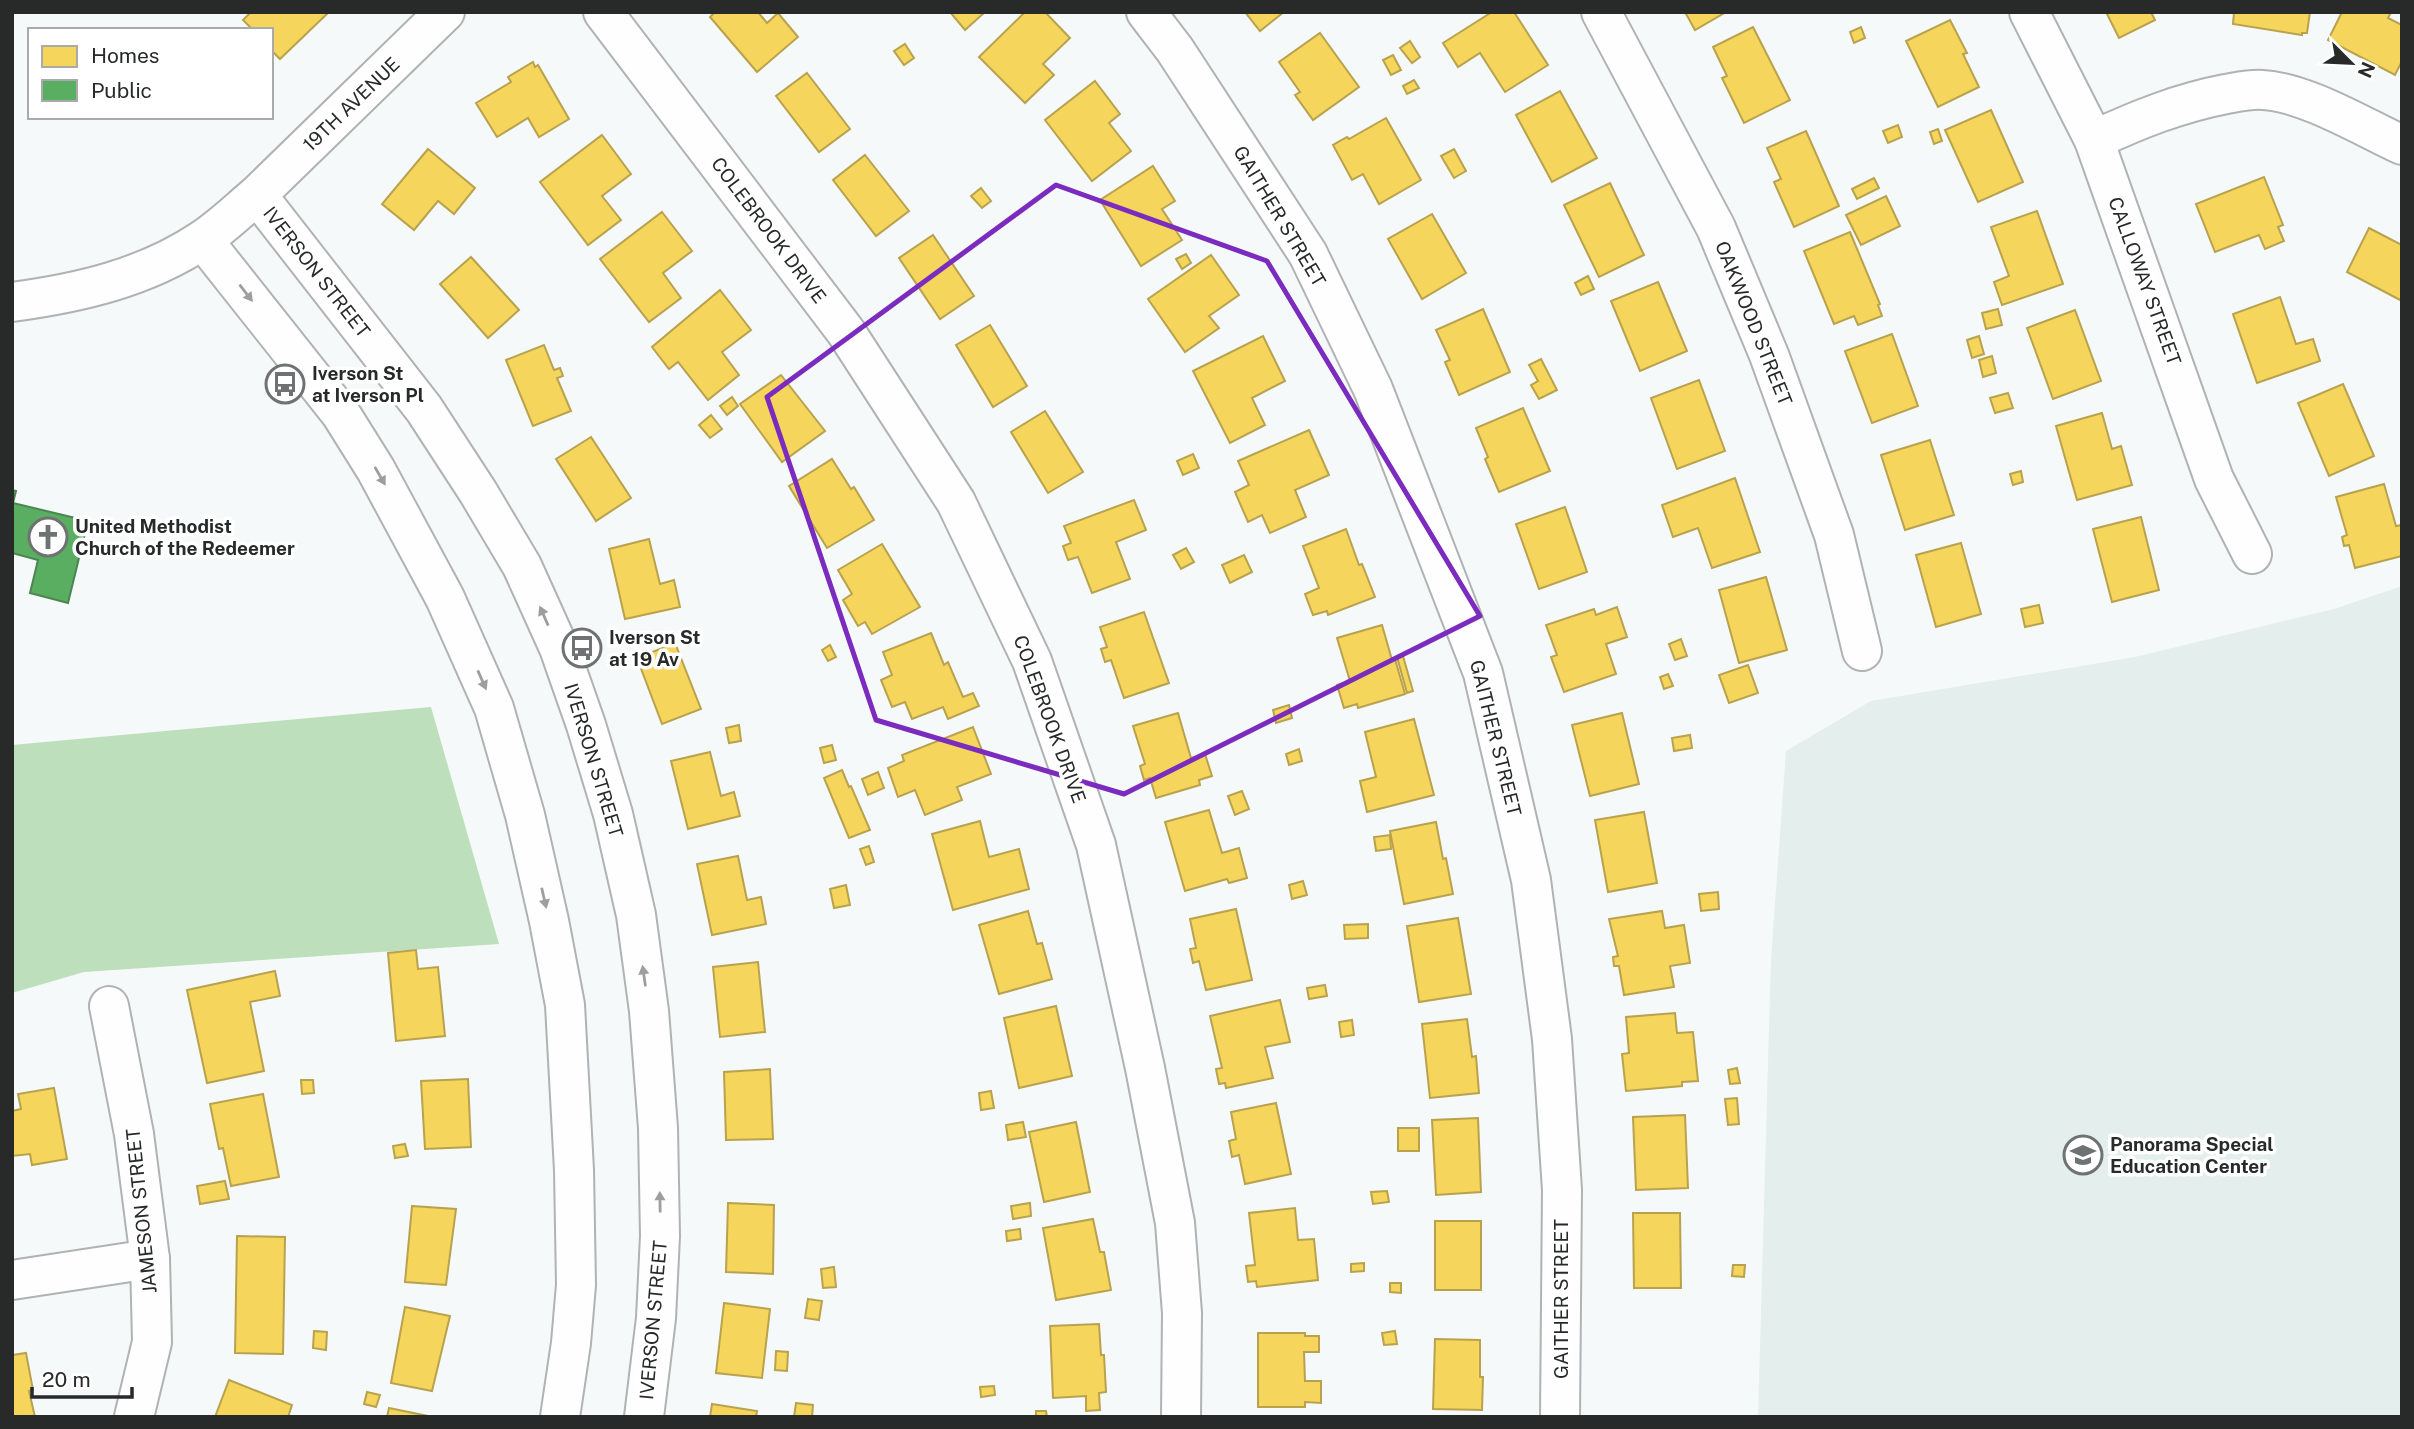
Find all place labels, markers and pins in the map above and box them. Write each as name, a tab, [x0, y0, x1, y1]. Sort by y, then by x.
place label: Iverson St at Iverson Pl	[312, 362, 424, 406]
bus stop icon: Iverson St at Iverson Pl	[264, 363, 306, 405]
place label: United Methodist Church of the Redeemer	[75, 515, 295, 559]
church icon: United Methodist Church of the Redeemer	[27, 516, 69, 558]
place label: Iverson St at 19 Av	[609, 626, 701, 670]
bus stop icon: Iverson St at 19 Av	[561, 627, 603, 669]
place label: Panorama Special Education Center	[2110, 1133, 2274, 1177]
school or university icon: Panorama Special Education Center	[2062, 1134, 2104, 1176]

